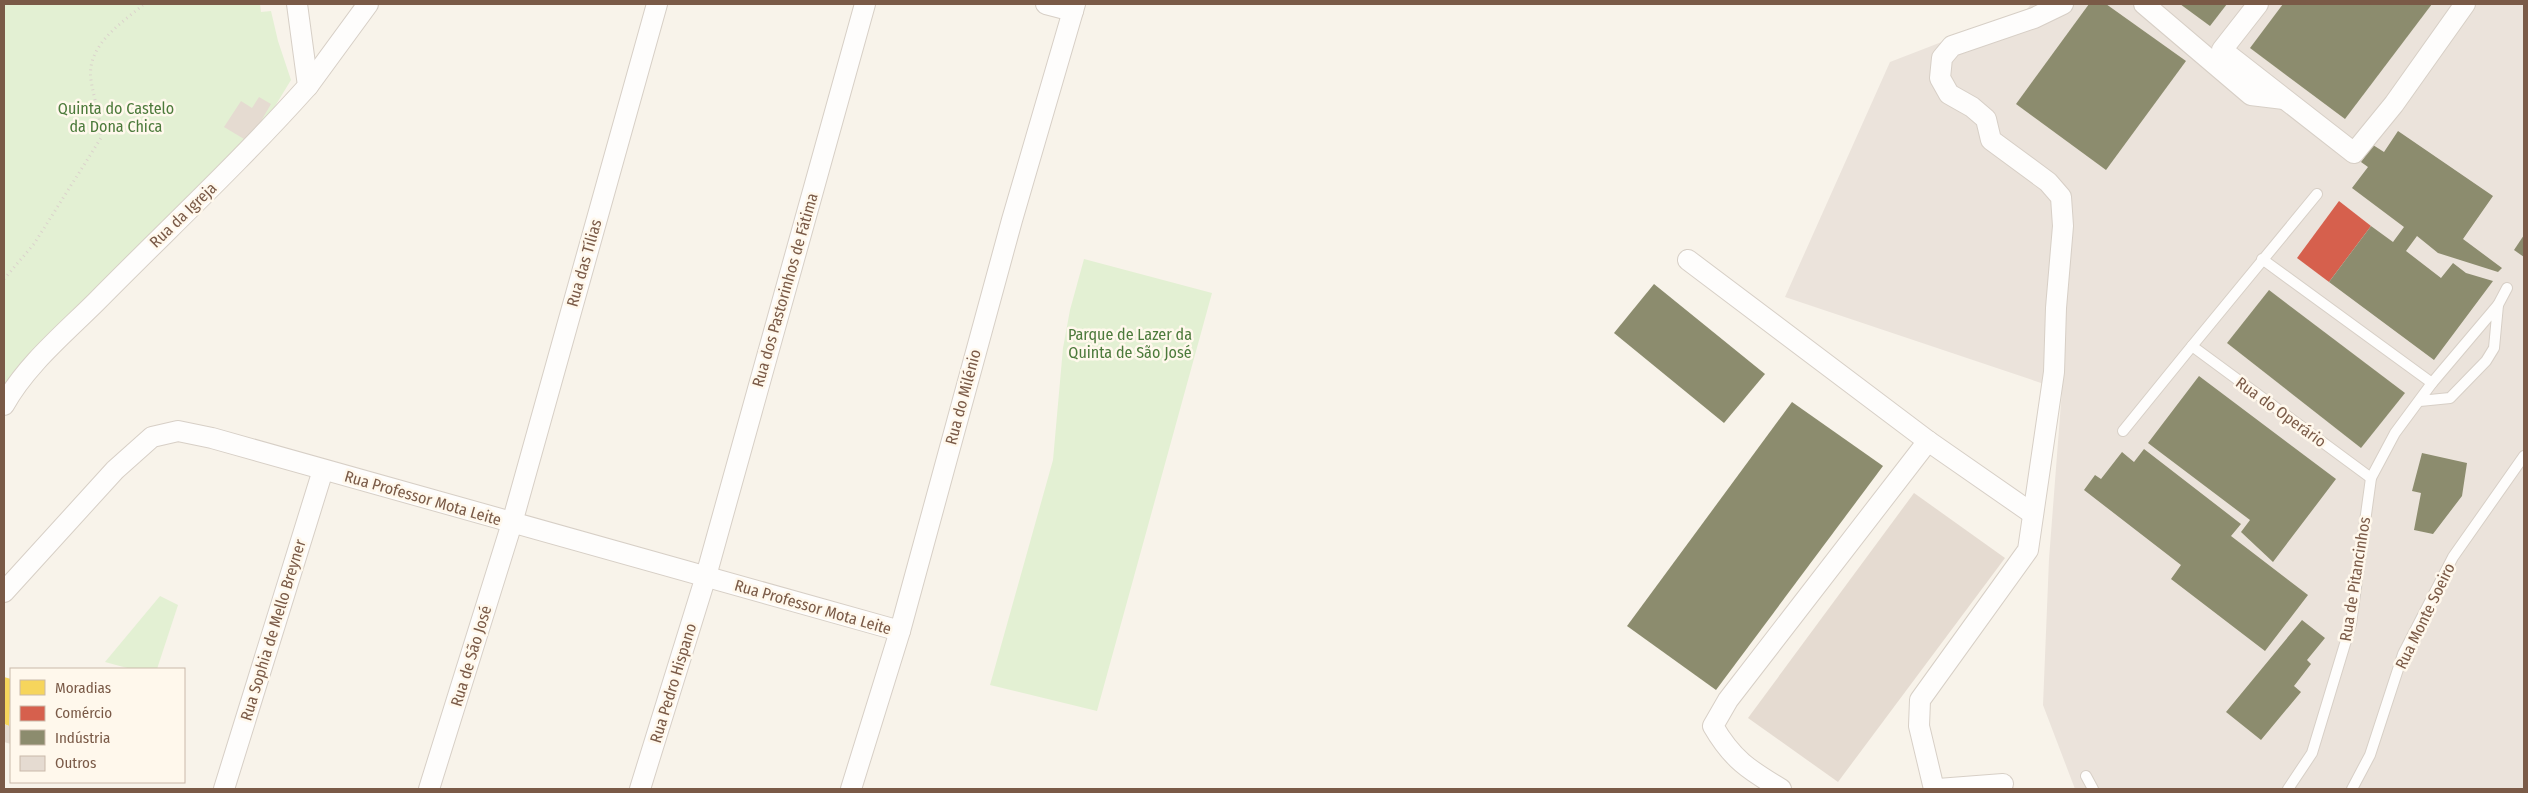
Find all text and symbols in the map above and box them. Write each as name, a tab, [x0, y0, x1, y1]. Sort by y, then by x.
park label: Quinta do Castelo da Dona Chica	[58, 99, 174, 136]
street label: Rua da Igreja	[146, 178, 220, 252]
street label: Rua dos Pastorinhos de Fátima	[748, 191, 822, 389]
street label: Rua das Tílias	[562, 217, 606, 309]
park label: Parque de Lazer da Quinta de São José	[1068, 325, 1192, 362]
street label: Rua do Milénio	[941, 347, 985, 447]
street label: Rua do Operário	[2232, 373, 2330, 451]
street label: Rua Professor Mota Leite	[342, 467, 504, 530]
street label: Rua de Pitancinhos	[2336, 515, 2374, 643]
street label: Rua Sophia de Mello Breyner	[236, 537, 310, 723]
street label: Rua Monte Soeiro	[2391, 560, 2459, 672]
street label: Rua Professor Mota Leite	[732, 576, 894, 639]
street label: Rua de São José	[447, 603, 495, 709]
street label: Rua Pedro Hispano	[646, 621, 700, 745]
legend	[10, 668, 185, 783]
text: Moradias	[55, 679, 111, 697]
text: Comércio	[55, 704, 112, 722]
text: Indústria	[55, 729, 110, 747]
text: Outros	[55, 754, 96, 772]

